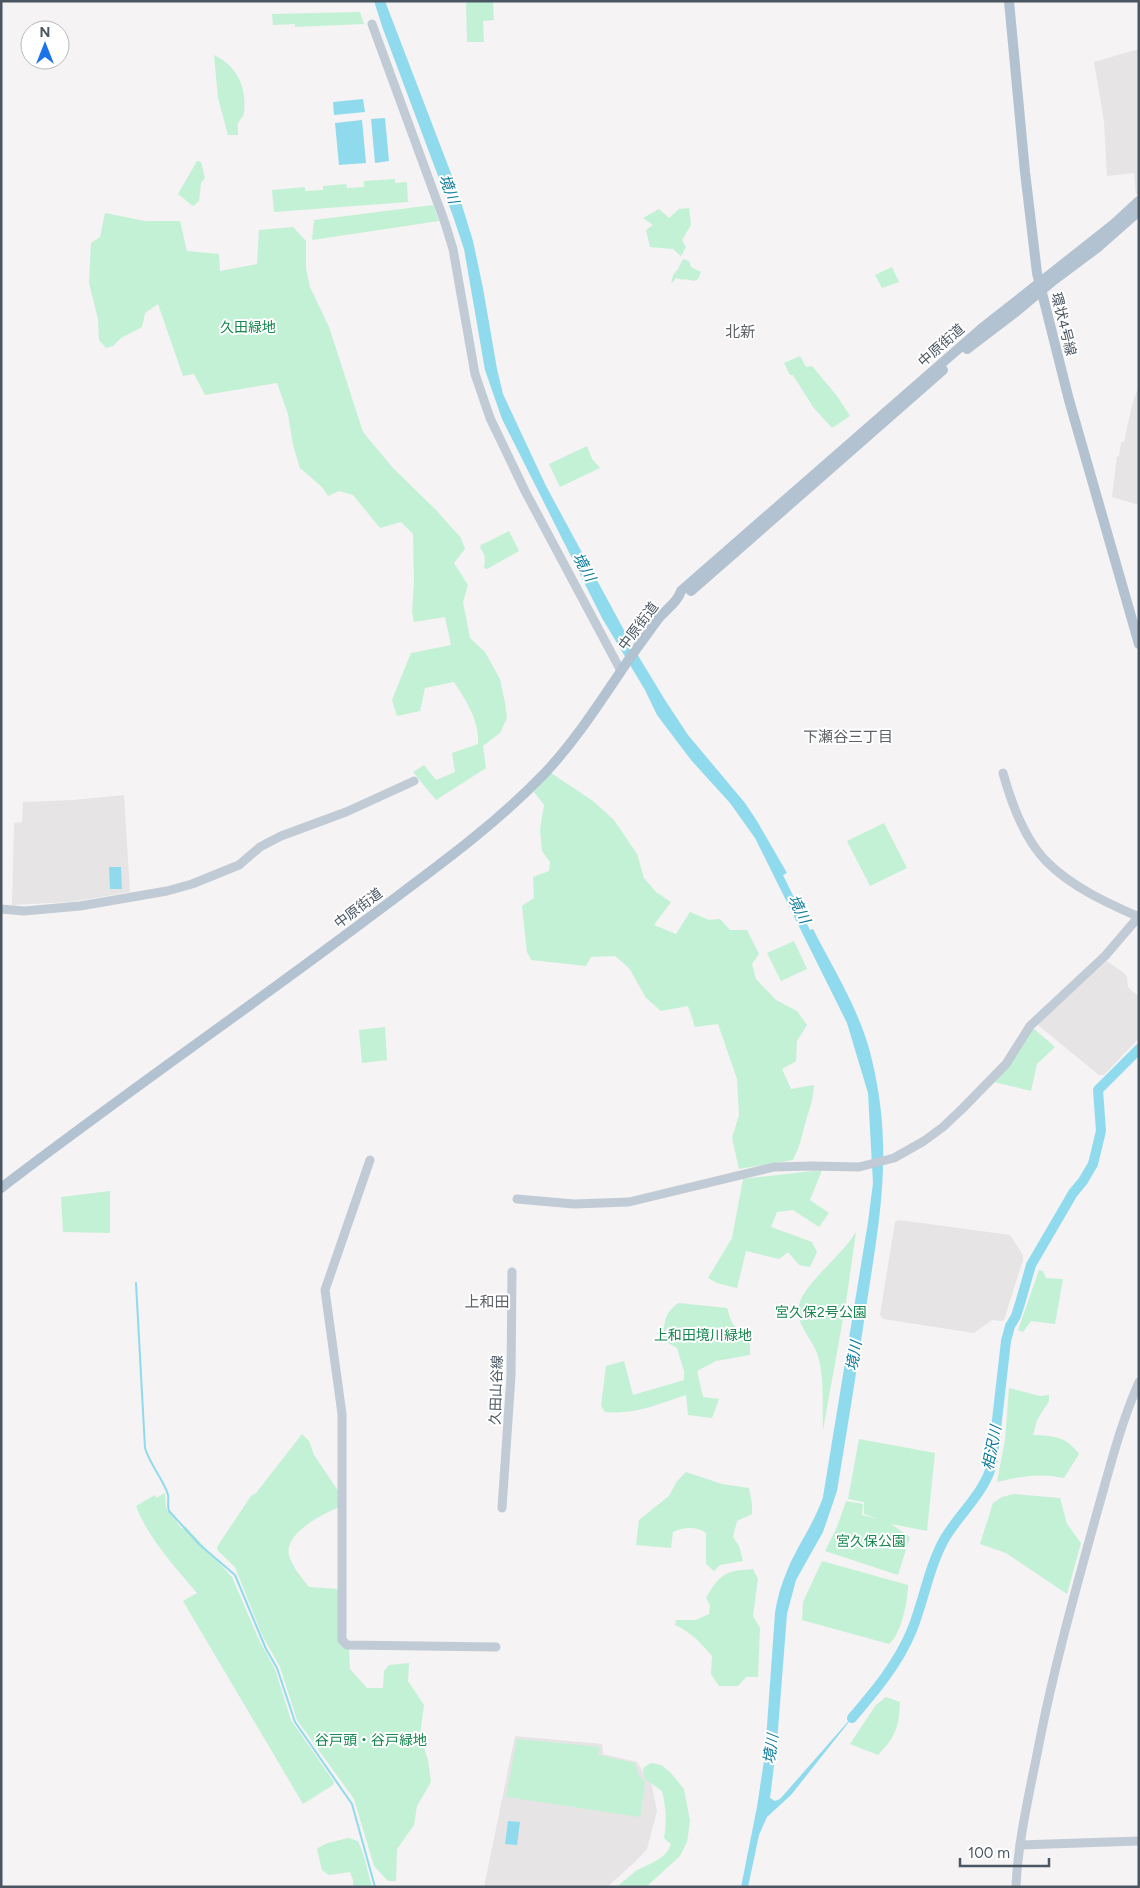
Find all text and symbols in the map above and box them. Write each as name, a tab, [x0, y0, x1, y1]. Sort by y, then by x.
north arrow	[20, 20, 70, 70]
text: N	[40, 24, 50, 41]
water label: 境川	[435, 172, 463, 208]
street label: 環状4号線	[1047, 291, 1080, 358]
park label: 久田緑地	[220, 319, 276, 336]
street label: 中原街道	[915, 321, 968, 370]
district label: 北新	[725, 323, 755, 341]
water label: 境川	[569, 550, 600, 586]
street label: 中原街道	[615, 599, 662, 654]
district label: 下瀬谷三丁目	[803, 728, 893, 746]
street label: 中原街道	[331, 885, 386, 932]
water label: 境川	[784, 892, 815, 928]
district label: 上和田	[464, 1293, 510, 1311]
park label: 宮久保2号公園	[775, 1304, 867, 1321]
park label: 上和田境川緑地	[654, 1327, 752, 1344]
water label: 境川	[843, 1338, 866, 1372]
street label: 久田山谷線	[487, 1355, 506, 1425]
water label: 相沢川	[979, 1422, 1006, 1472]
park label: 宮久保公園	[836, 1533, 906, 1550]
water label: 境川	[760, 1731, 782, 1765]
park label: 谷戸頭・谷戸緑地	[315, 1732, 427, 1749]
scale bar	[960, 1836, 1049, 1868]
text: 100 m	[968, 1844, 1010, 1862]

